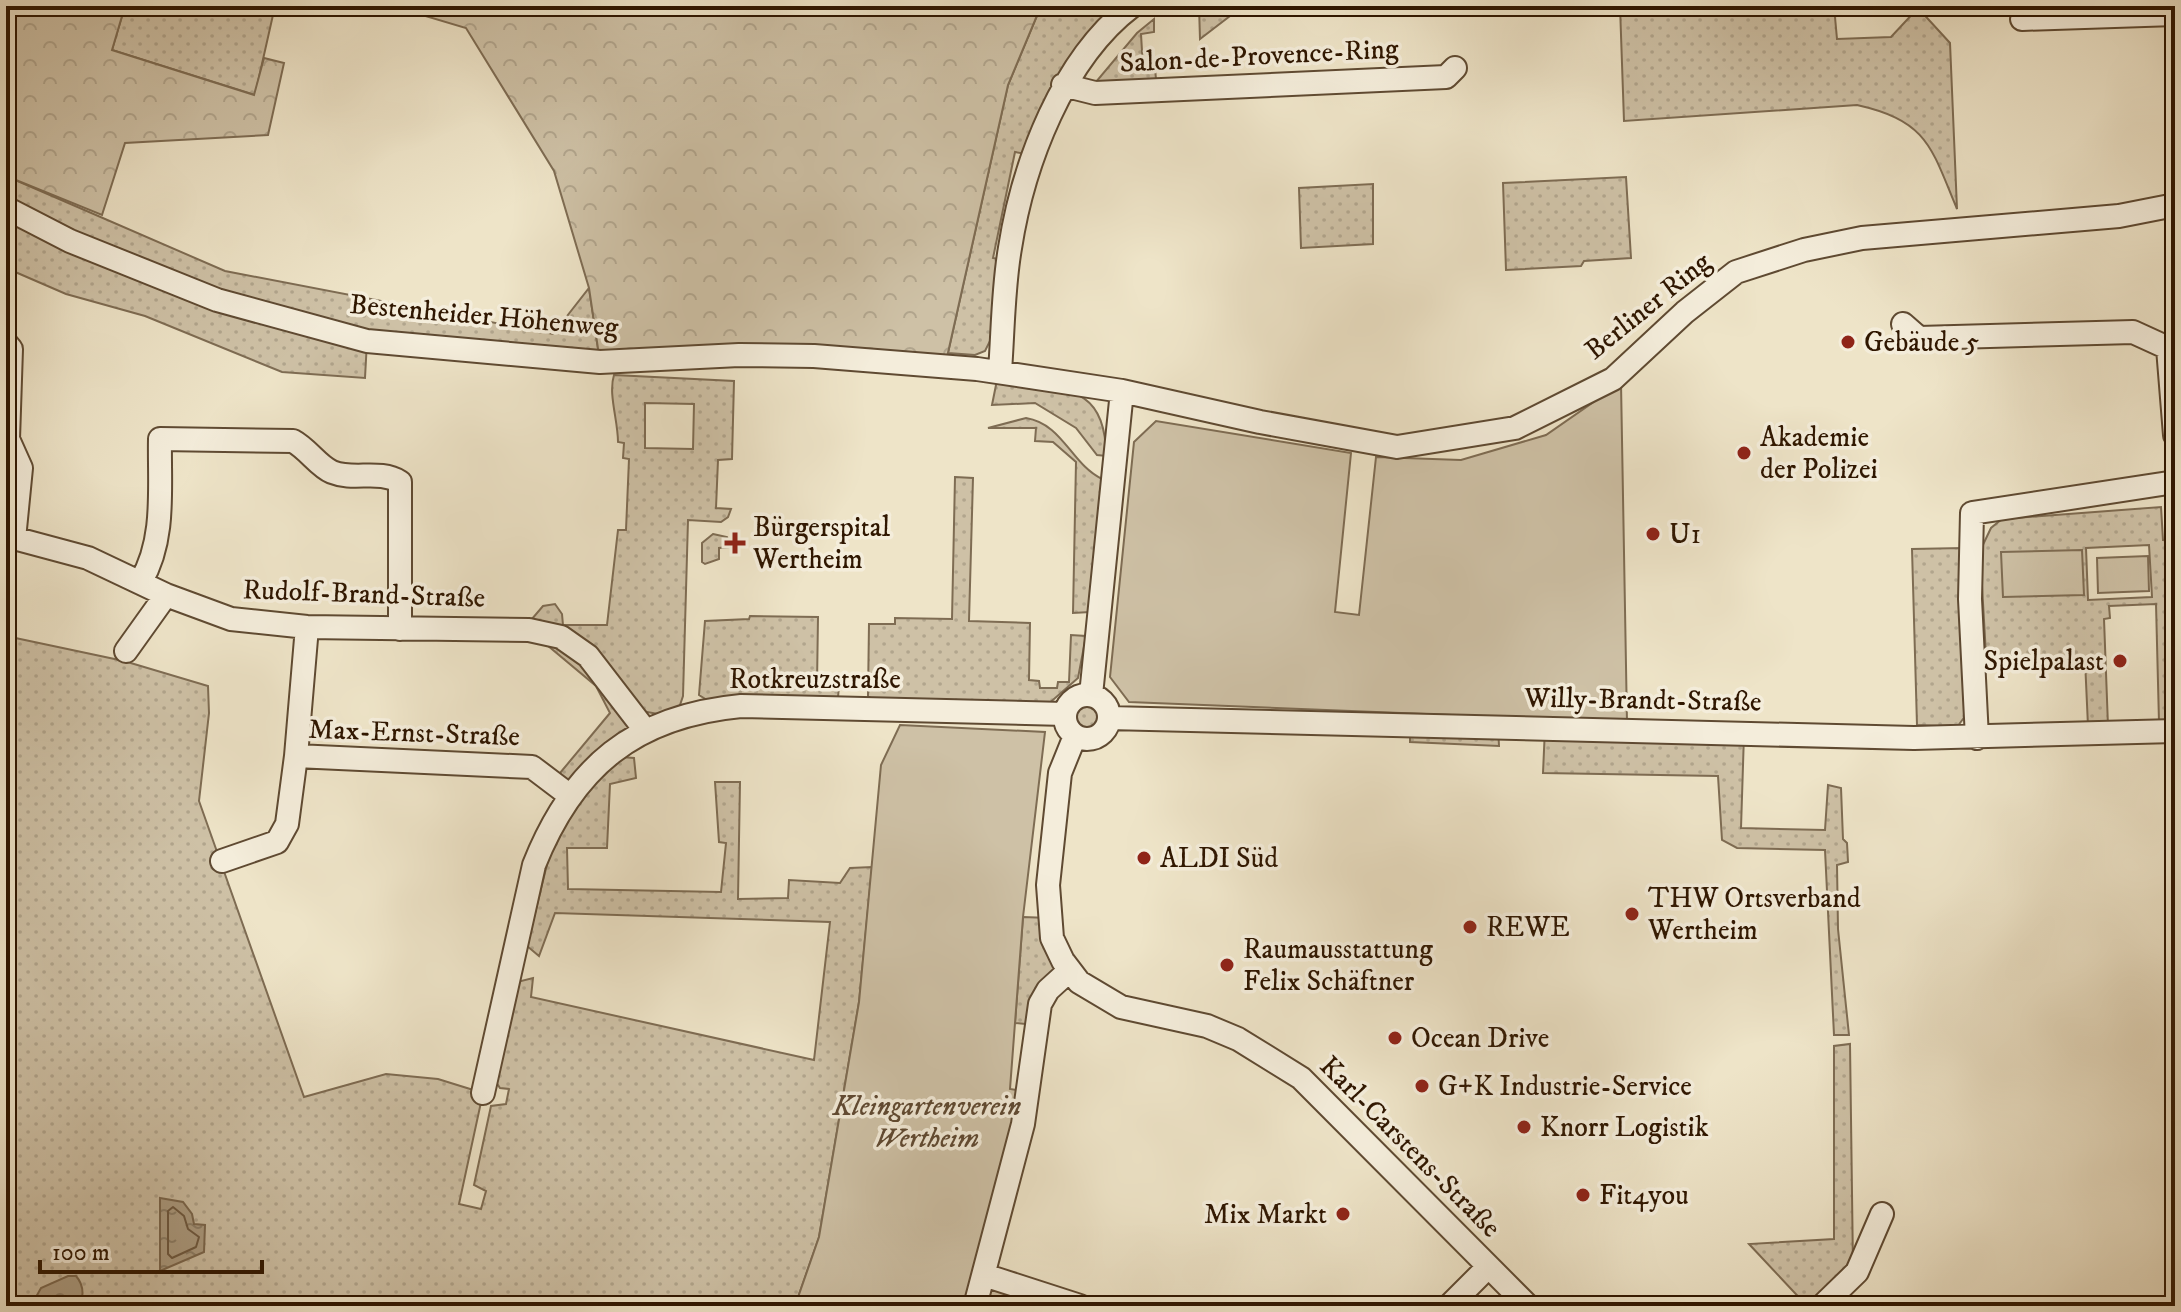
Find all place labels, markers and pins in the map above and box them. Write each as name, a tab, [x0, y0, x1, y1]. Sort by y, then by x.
place label: Gebäude 5	[1864, 325, 1979, 360]
marker: Gebäude 5	[1839, 333, 1857, 351]
place label: Akademie der Polizei	[1760, 420, 1878, 487]
marker: Akademie der Polizei	[1735, 444, 1753, 462]
place label: Bürgerspital Wertheim	[752, 510, 891, 577]
place label: U1	[1669, 517, 1701, 552]
marker: U1	[1644, 525, 1662, 543]
marker: Bürgerspital Wertheim	[724, 532, 746, 554]
place label: Spielpalast	[1983, 644, 2104, 679]
marker: Spielpalast	[2111, 652, 2129, 670]
place label: ALDI Süd	[1160, 841, 1278, 876]
marker: ALDI Süd	[1135, 849, 1153, 867]
place label: THW Ortsverband Wertheim	[1647, 881, 1861, 948]
marker: THW Ortsverband Wertheim	[1623, 905, 1641, 923]
place label: REWE	[1486, 910, 1570, 945]
marker: REWE	[1461, 918, 1479, 936]
place label: Raumausstattung Felix Schäftner	[1243, 932, 1433, 999]
marker: Raumausstattung Felix Schäftner	[1218, 956, 1236, 974]
place label: Ocean Drive	[1411, 1021, 1549, 1056]
marker: Ocean Drive	[1386, 1029, 1404, 1047]
place label: G+K Industrie-Service	[1438, 1069, 1692, 1104]
marker: G+K Industrie-Service	[1413, 1077, 1431, 1095]
place label: Knorr Logistik	[1540, 1110, 1709, 1145]
marker: Knorr Logistik	[1515, 1118, 1533, 1136]
place label: Fit4you	[1599, 1178, 1689, 1213]
marker: Fit4you	[1574, 1186, 1592, 1204]
place label: Mix Markt	[1204, 1197, 1327, 1232]
marker: Mix Markt	[1334, 1205, 1352, 1223]

